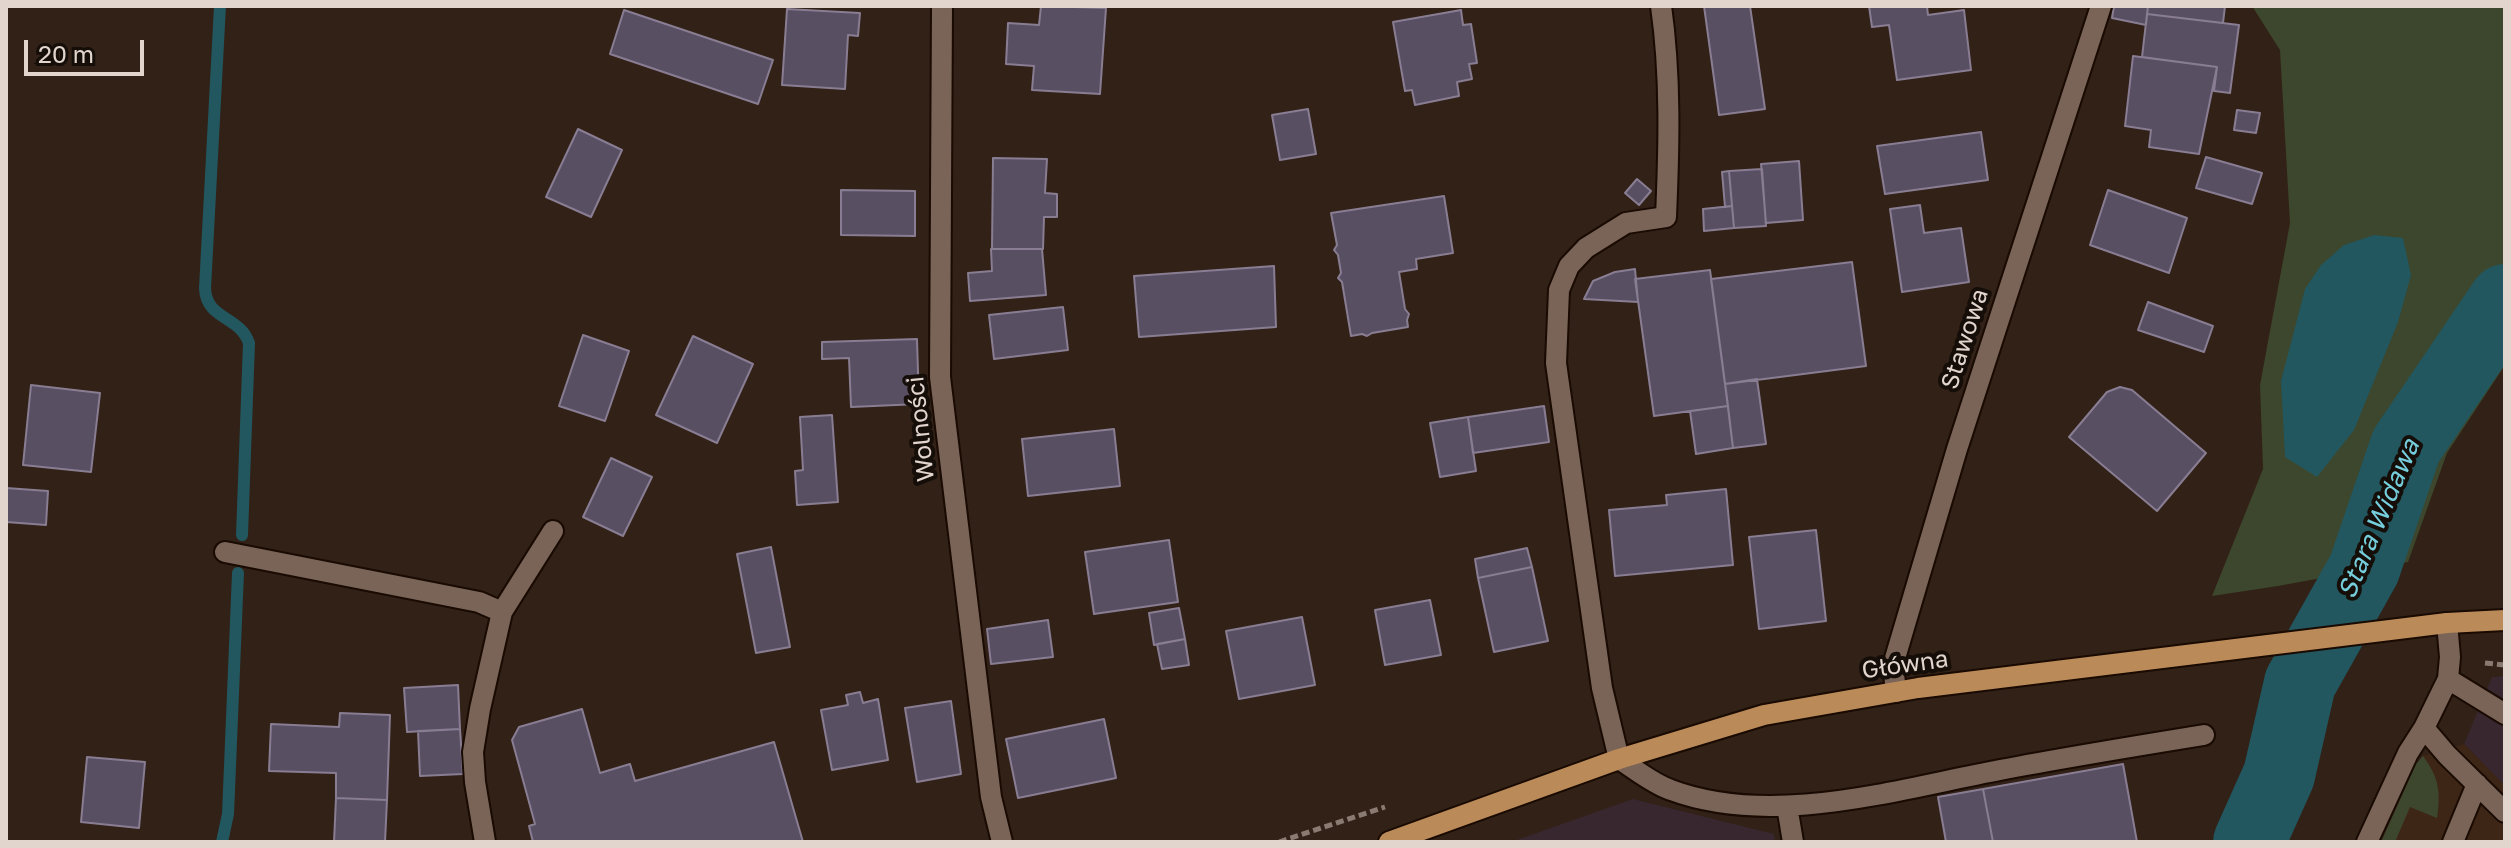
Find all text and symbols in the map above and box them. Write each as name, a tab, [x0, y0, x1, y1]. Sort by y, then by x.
scale bar	[28, 24, 148, 74]
text: 20 m	[38, 39, 94, 68]
street label: Stawowa	[1935, 285, 1995, 393]
street label: Wolności	[901, 375, 941, 483]
water label: Stara Widawa	[2331, 435, 2427, 603]
street label: Główna	[1860, 645, 1950, 685]

